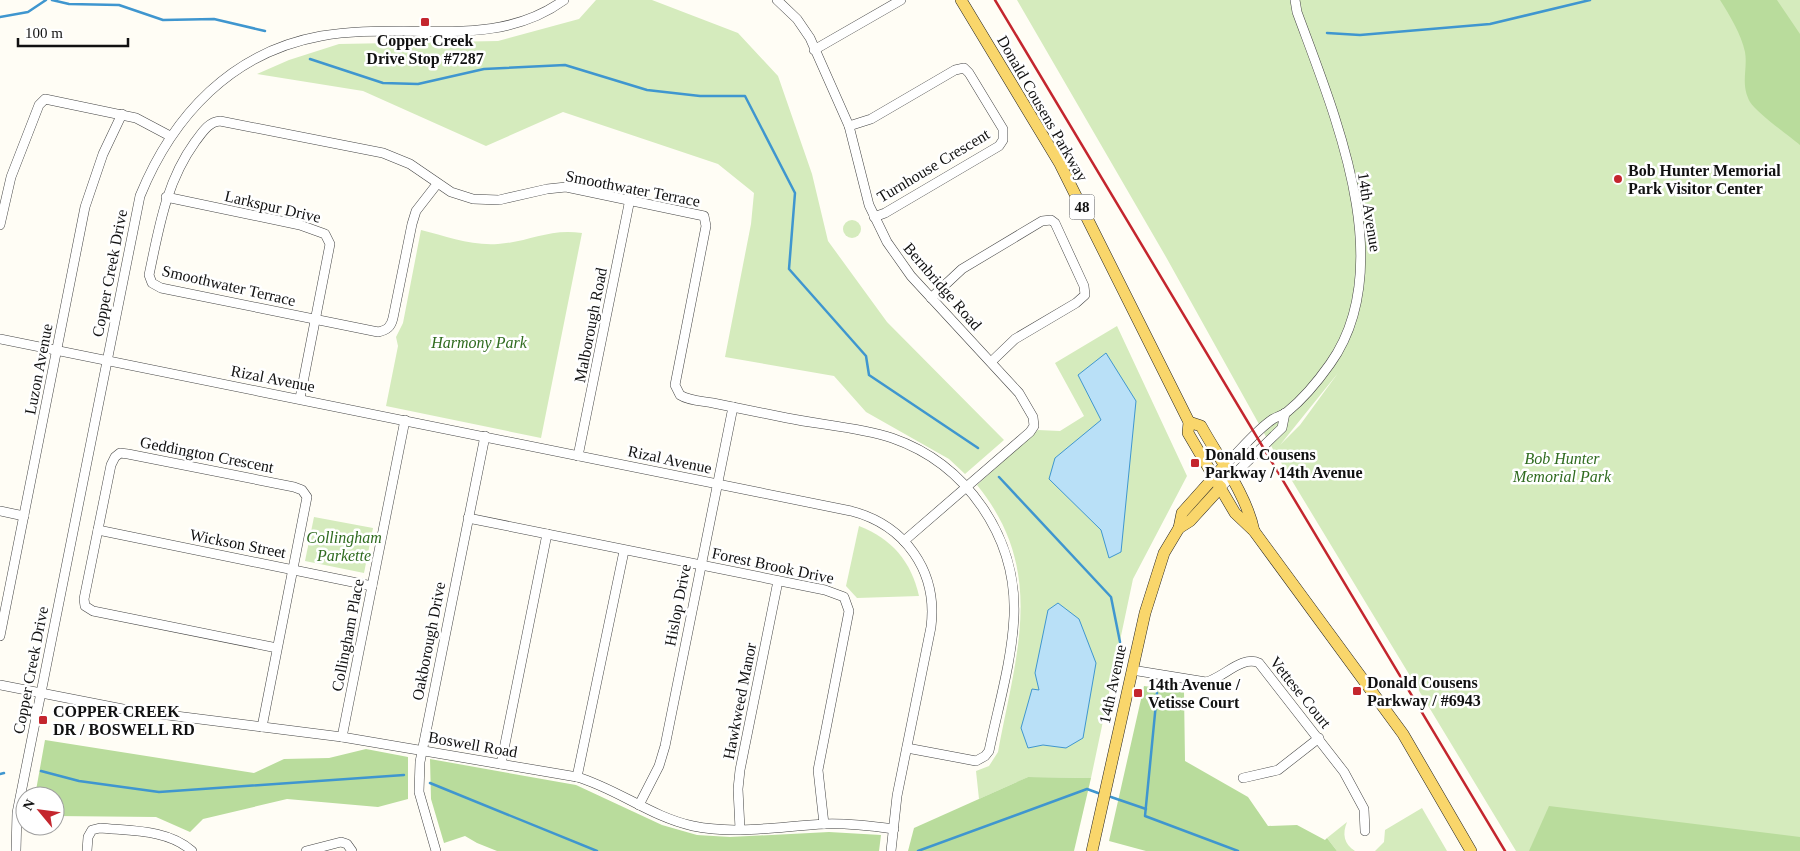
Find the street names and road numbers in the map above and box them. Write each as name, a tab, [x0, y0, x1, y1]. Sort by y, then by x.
street label: Donald Cousens Parkway	[993, 32, 1091, 185]
street label: Turnhouse Crescent	[874, 125, 993, 206]
street label: Smoothwater Terrace	[564, 167, 702, 210]
street label: 14th Avenue	[1355, 171, 1384, 253]
street label: Larkspur Drive	[223, 187, 323, 227]
road number: 48	[1070, 194, 1094, 220]
street label: Copper Creek Drive	[89, 208, 131, 339]
street label: Bernbridge Road	[899, 239, 985, 334]
street label: Smoothwater Terrace	[160, 262, 297, 309]
street label: Malborough Road	[571, 266, 611, 384]
street label: Luzon Avenue	[21, 322, 56, 416]
street label: Rizal Avenue	[229, 362, 316, 395]
street label: Geddington Crescent	[139, 433, 276, 477]
street label: Rizal Avenue	[626, 442, 713, 477]
street label: Wickson Street	[188, 526, 288, 561]
street label: Forest Brook Drive	[710, 544, 836, 587]
street label: Hislop Drive	[661, 563, 695, 648]
street label: Collingham Place	[328, 577, 368, 693]
street label: Oakborough Drive	[409, 580, 449, 702]
street label: Copper Creek Drive	[10, 605, 52, 736]
street label: Hawkweed Manor	[720, 641, 759, 761]
street label: 14th Avenue	[1096, 643, 1129, 725]
street label: Vettese Court	[1267, 653, 1335, 732]
street label: Boswell Road	[427, 728, 519, 761]

